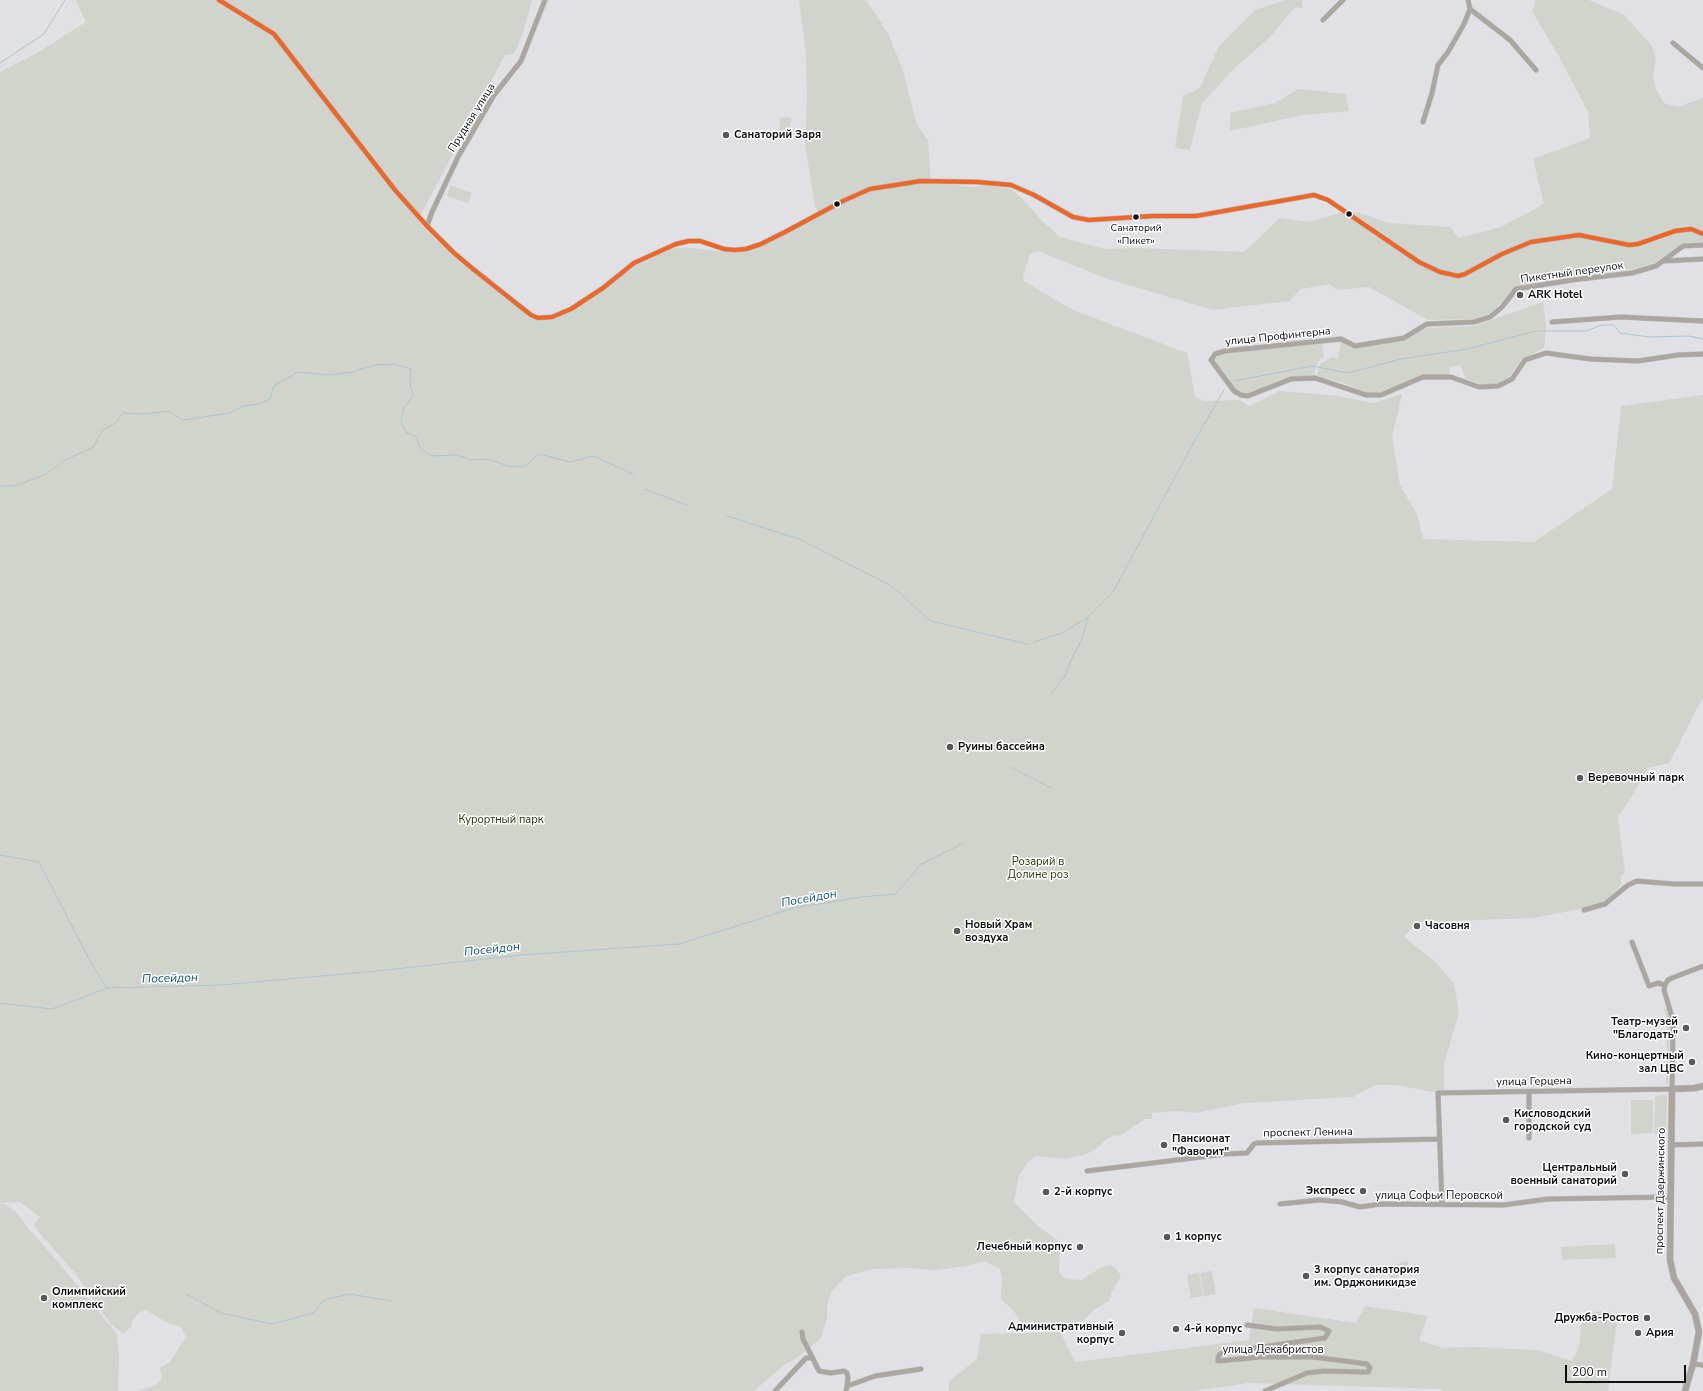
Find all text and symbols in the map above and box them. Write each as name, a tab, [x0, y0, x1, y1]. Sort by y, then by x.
street label: Прудная улица	[446, 81, 498, 155]
place label: Санаторий Заря	[734, 128, 821, 142]
marker: Санаторий Заря	[721, 130, 731, 140]
unlabelled marker	[832, 199, 842, 209]
unlabelled marker	[1344, 209, 1354, 219]
marker: Санаторий «Пикет»	[1131, 212, 1141, 222]
place label: Санаторий «Пикет»	[1111, 223, 1161, 246]
street label: Пикетный переулок	[1520, 259, 1624, 287]
place label: ARK Hotel	[1528, 288, 1582, 302]
marker: ARK Hotel	[1515, 290, 1525, 300]
street label: улица Профинтерна	[1225, 325, 1331, 349]
place label: Руины бассейна	[958, 740, 1045, 754]
marker: Руины бассейна	[945, 742, 955, 752]
place label: Веревочный парк	[1588, 771, 1684, 785]
marker: Веревочный парк	[1575, 773, 1585, 783]
park label: Курортный парк	[458, 813, 544, 827]
park label: Розарий в Долине роз	[1008, 855, 1068, 881]
water label: Посейдон	[780, 887, 838, 911]
place label: Новый Храм воздуха	[965, 918, 1032, 944]
place label: Часовня	[1425, 919, 1470, 933]
marker: Часовня	[1412, 921, 1422, 931]
marker: Новый Храм воздуха	[952, 926, 962, 936]
water label: Посейдон	[463, 940, 521, 960]
water label: Посейдон	[142, 971, 198, 987]
place label: Театр-музей "Благодать"	[1611, 1015, 1678, 1041]
marker: Театр-музей "Благодать"	[1681, 1023, 1691, 1033]
place label: Кино-концертный зал ЦВС	[1586, 1049, 1684, 1075]
marker: Кино-концертный зал ЦВС	[1687, 1057, 1697, 1067]
street label: улица Герцена	[1496, 1075, 1572, 1089]
place label: Кисловодский городской суд	[1514, 1107, 1591, 1133]
marker: Кисловодский городской суд	[1501, 1115, 1511, 1125]
street label: проспект Ленина	[1263, 1126, 1353, 1140]
street label: проспект Дзержинского	[1653, 1128, 1669, 1254]
place label: Пансионат "Фаворит"	[1172, 1132, 1230, 1158]
marker: Пансионат "Фаворит"	[1159, 1140, 1169, 1150]
place label: Центральный военный санаторий	[1511, 1161, 1617, 1187]
marker: Центральный военный санаторий	[1620, 1169, 1630, 1179]
place label: Экспресс	[1306, 1184, 1355, 1198]
place label: 2-й корпус	[1054, 1185, 1112, 1199]
marker: Экспресс	[1358, 1186, 1368, 1196]
marker: 2-й корпус	[1041, 1187, 1051, 1197]
street label: улица Софьи Перовской	[1375, 1189, 1503, 1203]
place label: 1 корпус	[1175, 1230, 1222, 1244]
marker: 1 корпус	[1162, 1232, 1172, 1242]
place label: Лечебный корпус	[977, 1240, 1072, 1254]
marker: Лечебный корпус	[1075, 1242, 1085, 1252]
place label: 3 корпус санатория им. Орджоникидзе	[1314, 1263, 1419, 1289]
marker: 3 корпус санатория им. Орджоникидзе	[1301, 1271, 1311, 1281]
place label: Олимпийский комплекс	[52, 1285, 126, 1311]
marker: Олимпийский комплекс	[39, 1293, 49, 1303]
place label: Дружба-Ростов	[1554, 1311, 1639, 1325]
marker: Дружба-Ростов	[1642, 1313, 1652, 1323]
place label: Административный корпус	[1008, 1320, 1114, 1346]
place label: 4-й корпус	[1184, 1322, 1242, 1336]
marker: 4-й корпус	[1171, 1324, 1181, 1334]
place label: Ария	[1646, 1326, 1674, 1340]
marker: Административный корпус	[1117, 1328, 1127, 1338]
marker: Ария	[1633, 1328, 1643, 1338]
street label: улица Декабристов	[1222, 1343, 1324, 1357]
scale bar	[1567, 1357, 1688, 1383]
text: 200 m	[1572, 1364, 1607, 1380]

